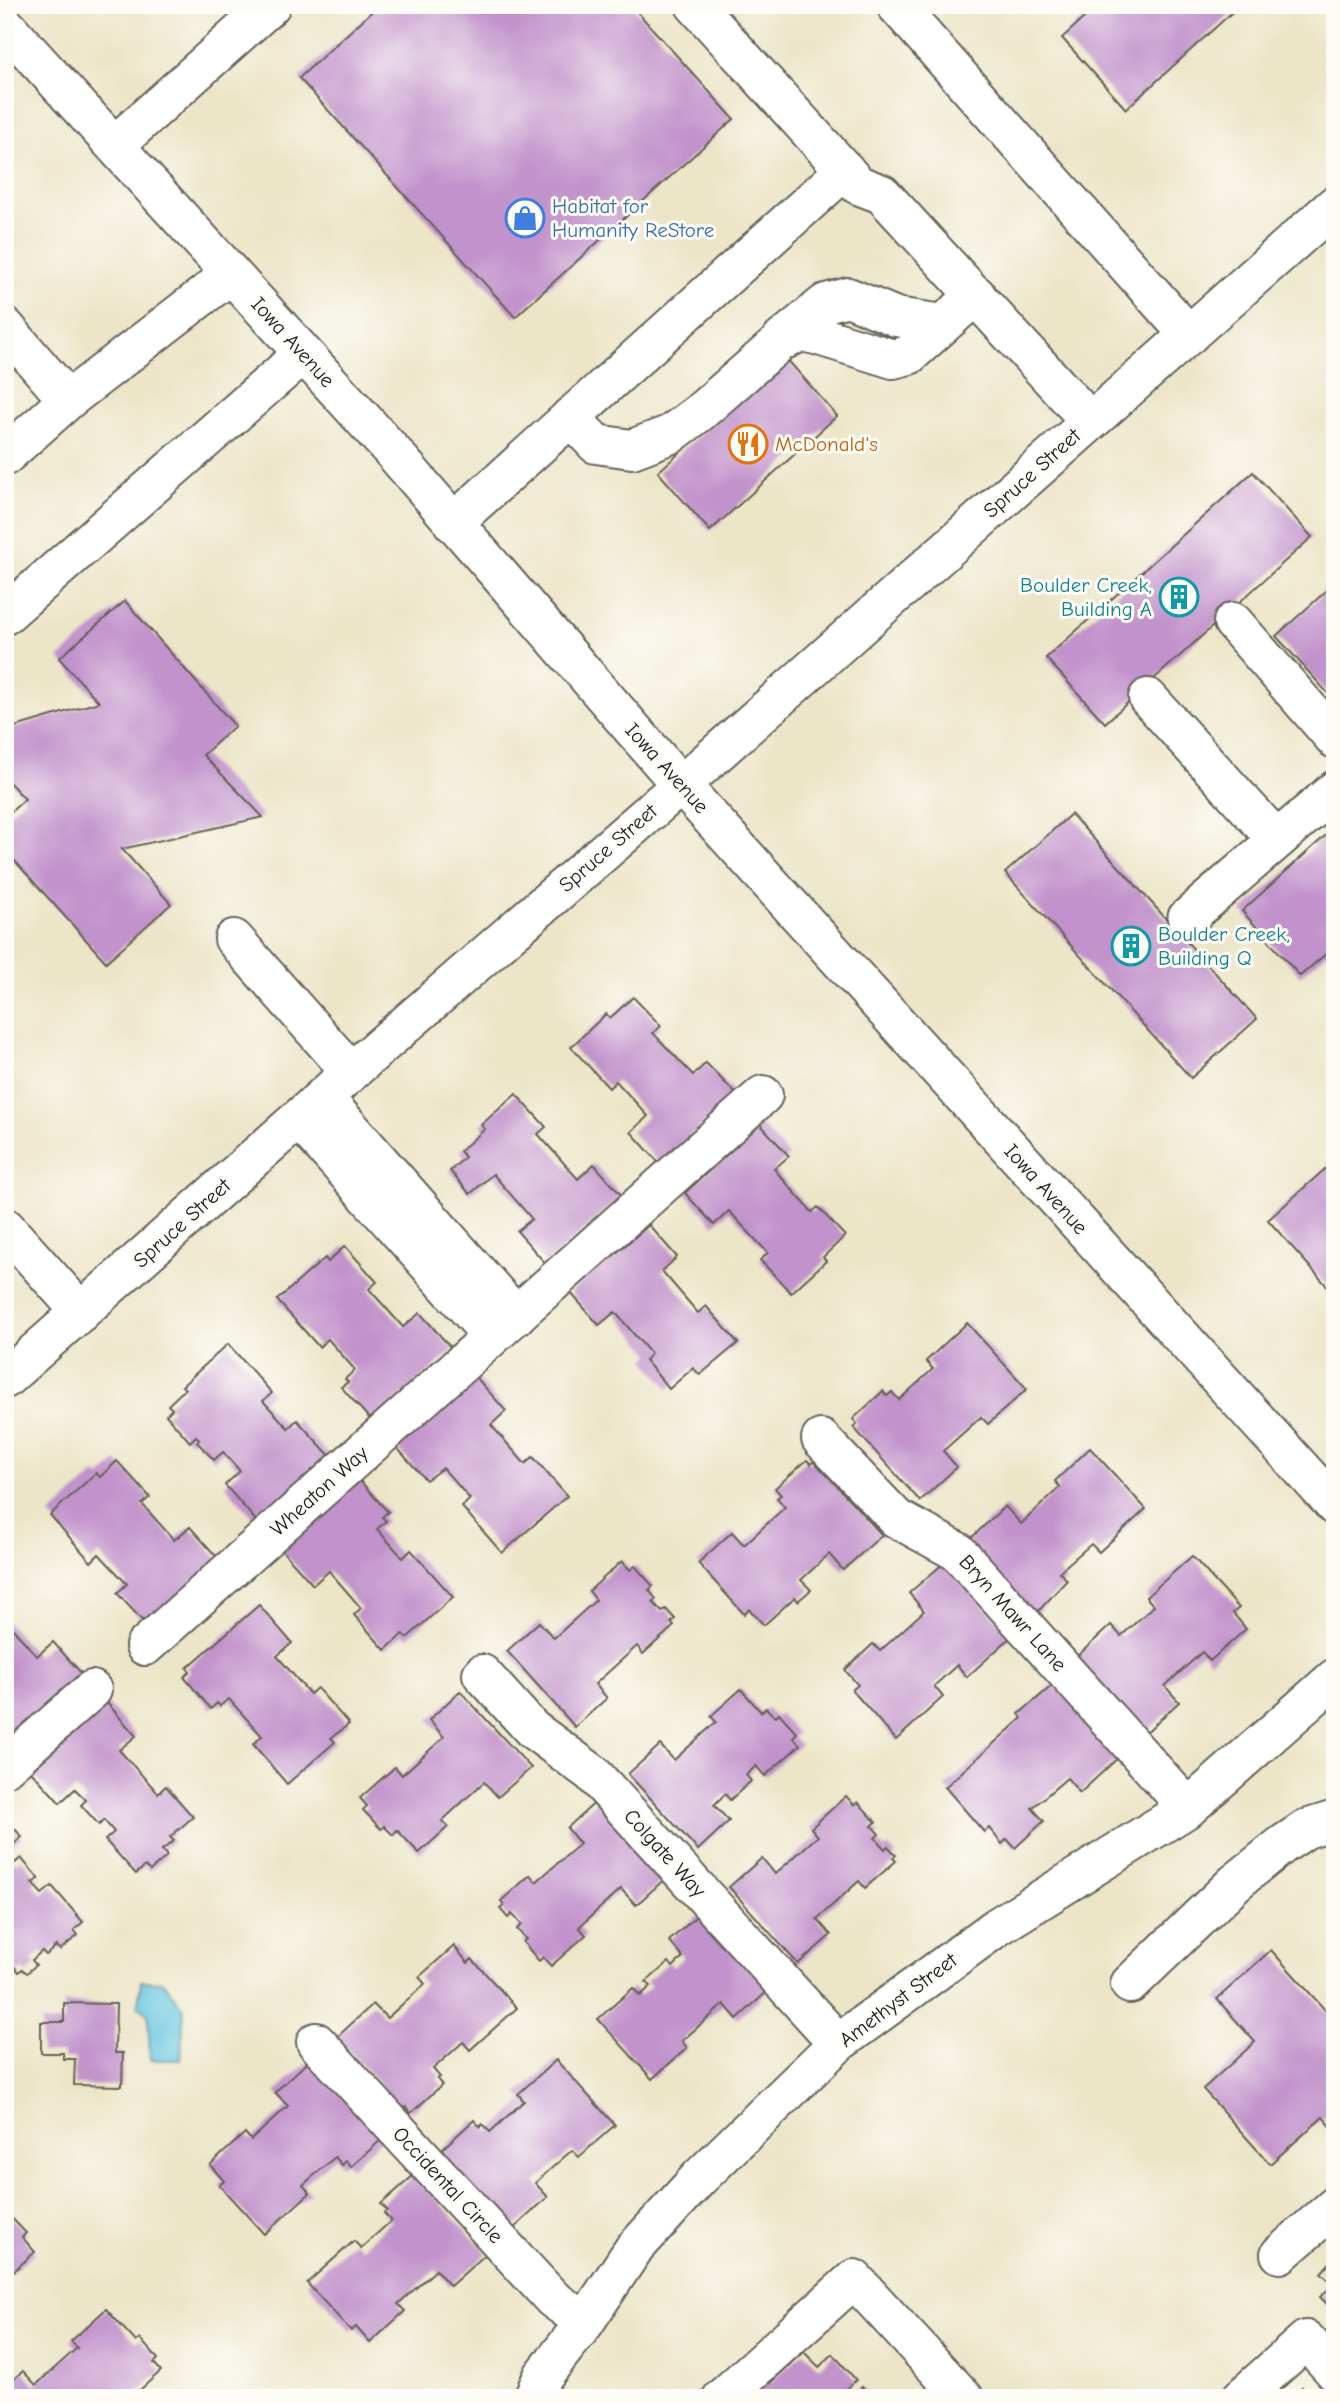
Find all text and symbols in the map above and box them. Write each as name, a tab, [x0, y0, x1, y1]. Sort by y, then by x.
place label: Habitat for Humanity ReStore	[552, 194, 714, 242]
shop icon: Habitat for Humanity ReStore	[504, 197, 546, 239]
street label: Iowa Avenue	[246, 292, 340, 392]
restaurant icon: McDonald's	[727, 423, 769, 465]
street label: Spruce Street	[979, 423, 1086, 523]
place label: McDonald's	[775, 432, 878, 456]
place label: Boulder Creek, Building A	[1020, 573, 1152, 621]
building icon: Boulder Creek, Building A	[1158, 576, 1200, 618]
street label: Iowa Avenue	[620, 718, 714, 818]
street label: Spruce Street	[554, 798, 663, 897]
place label: Boulder Creek, Building Q	[1158, 922, 1290, 970]
building icon: Boulder Creek, Building Q	[1110, 925, 1152, 967]
street label: Iowa Avenue	[999, 1139, 1093, 1239]
street label: Spruce Street	[129, 1173, 236, 1273]
street label: Wheaton Way	[265, 1441, 373, 1541]
street label: Bryn Mawr Lane	[954, 1550, 1072, 1676]
street label: Colgate Way	[619, 1804, 711, 1903]
street label: Amethyst Street	[834, 1947, 962, 2052]
street label: Occidental Circle	[388, 2122, 508, 2248]

